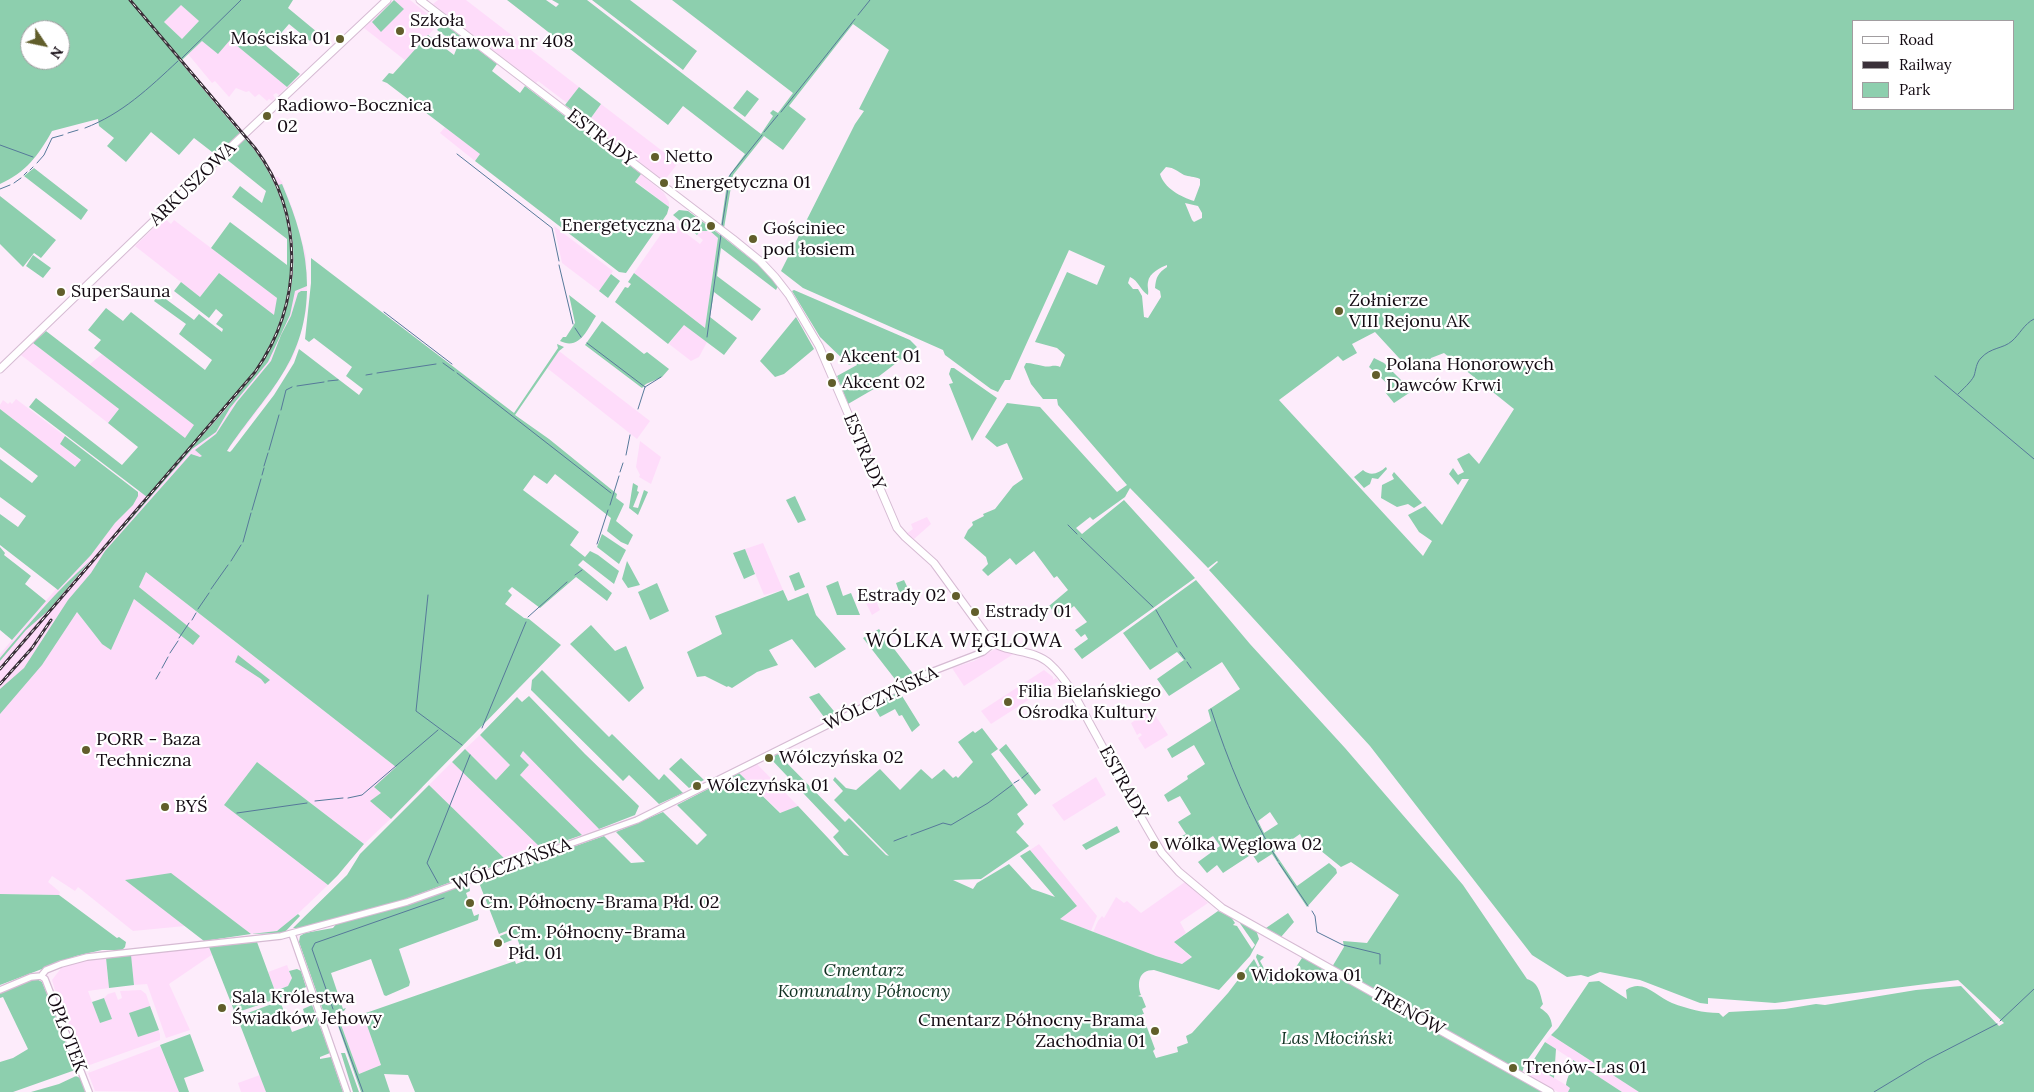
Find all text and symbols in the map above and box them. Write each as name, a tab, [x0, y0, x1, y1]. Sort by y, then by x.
place label: Szkoła Podstawowa nr 408	[410, 10, 574, 52]
north arrow	[20, 20, 70, 70]
legend	[1852, 20, 2014, 110]
marker: Szkoła Podstawowa nr 408	[394, 25, 406, 37]
place label: Mościska 01	[230, 28, 330, 50]
text: Road	[1899, 30, 1934, 49]
marker: Mościska 01	[334, 33, 346, 45]
text: N	[46, 43, 67, 62]
text: Railway	[1899, 55, 1952, 74]
text: Park	[1899, 80, 1930, 99]
place label: Radiowo-Bocznica 02	[277, 95, 432, 138]
street label: ESTRADY	[562, 105, 640, 171]
marker: Radiowo-Bocznica 02	[261, 110, 273, 122]
street label: ARKUSZOWA	[145, 137, 241, 231]
place label: Netto	[665, 146, 713, 168]
marker: Netto	[649, 151, 661, 163]
place label: Energetyczna 01	[674, 172, 811, 194]
marker: Energetyczna 01	[658, 177, 670, 189]
place label: Energetyczna 02	[561, 215, 701, 237]
place label: Gościniec pod łosiem	[763, 218, 855, 260]
marker: Energetyczna 02	[705, 220, 717, 232]
marker: Gościniec pod łosiem	[747, 233, 759, 245]
place label: SuperSauna	[71, 281, 170, 303]
marker: SuperSauna	[55, 286, 67, 298]
place label: Żołnierze VIII Rejonu AK	[1349, 290, 1470, 332]
marker: Żołnierze VIII Rejonu AK	[1333, 305, 1345, 317]
place label: Akcent 01	[840, 346, 920, 368]
marker: Akcent 01	[824, 351, 836, 363]
place label: Polana Honorowych Dawców Krwi	[1386, 354, 1554, 396]
marker: Polana Honorowych Dawców Krwi	[1370, 369, 1382, 381]
place label: Akcent 02	[842, 372, 925, 394]
marker: Akcent 02	[826, 377, 838, 389]
street label: ESTRADY	[838, 411, 890, 493]
place label: Estrady 02	[857, 585, 946, 607]
marker: Estrady 02	[950, 590, 962, 602]
place label: Estrady 01	[985, 601, 1071, 623]
marker: Estrady 01	[969, 606, 981, 618]
district label: WÓLKA WĘGLOWA	[864, 629, 1064, 653]
street label: WÓLCZYŃSKA	[820, 662, 942, 736]
place label: Filia Bielańskiego Ośrodka Kultury	[1018, 681, 1161, 724]
marker: Filia Bielańskiego Ośrodka Kultury	[1002, 696, 1014, 708]
place label: PORR - Baza Techniczna	[96, 729, 201, 772]
street label: ESTRADY	[1094, 742, 1152, 824]
marker: PORR - Baza Techniczna	[80, 744, 92, 756]
place label: Wólczyńska 02	[779, 747, 903, 769]
marker: Wólczyńska 02	[763, 752, 775, 764]
place label: Wólczyńska 01	[707, 775, 828, 797]
marker: Wólczyńska 01	[691, 780, 703, 792]
place label: BYŚ	[175, 796, 207, 818]
marker: BYŚ	[159, 801, 171, 813]
street label: WÓLCZYŃSKA	[450, 834, 574, 896]
place label: Wólka Węglowa 02	[1164, 834, 1322, 856]
marker: Wólka Węglowa 02	[1148, 839, 1160, 851]
place label: Cm. Północny-Brama Płd. 02	[480, 892, 719, 914]
marker: Cm. Północny-Brama Płd. 02	[464, 897, 476, 909]
place label: Cm. Północny-Brama Płd. 01	[508, 922, 686, 964]
marker: Cm. Północny-Brama Płd. 01	[492, 937, 504, 949]
park label: Cmentarz Komunalny Północny	[778, 960, 950, 1002]
place label: Widokowa 01	[1251, 965, 1361, 987]
marker: Widokowa 01	[1235, 970, 1247, 982]
street label: TRENÓW	[1368, 983, 1448, 1041]
place label: Sala Królestwa Świadków Jehowy	[232, 987, 382, 1030]
street label: OPŁOTEK	[41, 990, 91, 1076]
marker: Sala Królestwa Świadków Jehowy	[216, 1002, 228, 1014]
place label: Cmentarz Północny-Brama Zachodnia 01	[918, 1010, 1145, 1052]
marker: Cmentarz Północny-Brama Zachodnia 01	[1149, 1025, 1161, 1037]
park label: Las Młociński	[1281, 1028, 1393, 1050]
place label: Trenów-Las 01	[1523, 1057, 1646, 1079]
marker: Trenów-Las 01	[1507, 1062, 1519, 1074]

